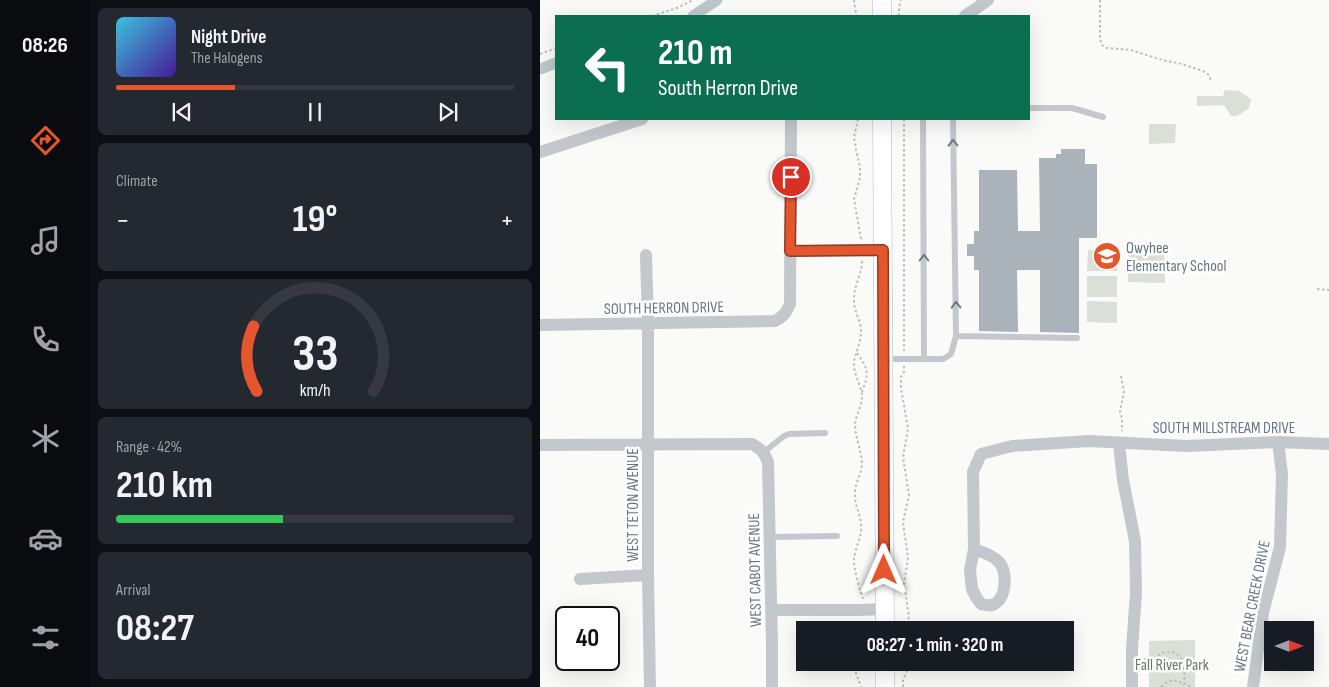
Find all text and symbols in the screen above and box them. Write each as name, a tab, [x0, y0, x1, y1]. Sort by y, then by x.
text: Night Drive	[191, 26, 266, 49]
text: 08:26	[22, 32, 68, 59]
text: 210 m	[658, 32, 732, 75]
icon: left	[575, 35, 640, 100]
text: The Halogens	[191, 49, 262, 68]
text: South Herron Drive	[658, 75, 798, 102]
icon: previous	[168, 98, 196, 126]
icon: pause	[301, 98, 329, 126]
icon: next	[434, 98, 462, 126]
icon: directions	[28, 123, 63, 158]
one-way arrow	[948, 138, 959, 146]
pin	[770, 156, 812, 198]
icon: arrive	[777, 163, 805, 191]
text: Climate	[116, 172, 158, 191]
text: 19°	[293, 197, 337, 242]
text: −	[116, 204, 130, 237]
text: +	[500, 204, 514, 237]
icon: music	[28, 223, 63, 258]
place label: Owyhee Elementary School	[1126, 239, 1226, 276]
school or university icon: Owyhee Elementary School	[1092, 241, 1122, 271]
one-way arrow	[919, 253, 929, 261]
street label: SOUTH HERRON DRIVE	[604, 298, 724, 319]
one-way arrow	[951, 301, 961, 308]
icon: phone	[28, 322, 63, 357]
text: 33	[292, 323, 338, 386]
text: km/h	[300, 380, 330, 401]
street label: SOUTH MILLSTREAM DRIVE	[1153, 419, 1295, 438]
icon: climate	[28, 421, 63, 456]
text: Range · 42%	[116, 438, 182, 457]
street label: WEST TETON AVENUE	[624, 448, 643, 562]
text: 210 km	[116, 463, 213, 508]
street label: WEST CABOT AVENUE	[745, 513, 766, 627]
icon: car	[28, 521, 63, 556]
street label: WEST BEAR CREEK DRIVE	[1230, 539, 1275, 674]
position arrow	[857, 543, 909, 595]
text: Arrival	[116, 581, 150, 600]
text: 08:27	[116, 606, 194, 651]
speed limit sign: 40	[555, 606, 620, 671]
icon: filters	[28, 620, 63, 655]
north arrow	[1264, 621, 1314, 671]
map controls	[1264, 621, 1314, 671]
text: 08:27 · 1 min · 320 m	[867, 634, 1003, 657]
park label: Fall River Park	[1135, 656, 1209, 675]

